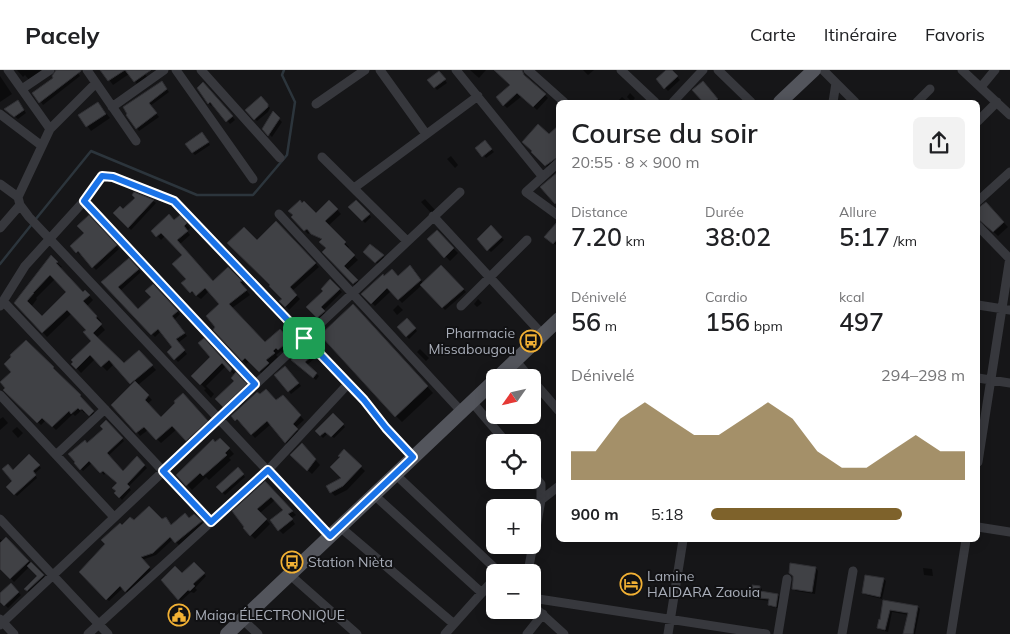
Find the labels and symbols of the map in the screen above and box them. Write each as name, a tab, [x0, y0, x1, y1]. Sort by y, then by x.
pin	[283, 317, 325, 359]
place label: Pharmacie Missabougou	[428, 324, 515, 358]
bus stop icon: Pharmacie Missabougou	[519, 329, 543, 353]
north arrow	[486, 369, 541, 424]
bus stop icon: Station Nièta	[280, 550, 304, 574]
place label: Station Nièta	[308, 553, 393, 571]
place label: Lamine HAIDARA Zaouia	[647, 567, 760, 601]
hotel icon: Lamine HAIDARA Zaouia	[619, 572, 643, 596]
public building icon: Maiga ÉLECTRONIQUE	[167, 603, 191, 627]
place label: Maiga ÉLECTRONIQUE	[195, 606, 345, 624]

